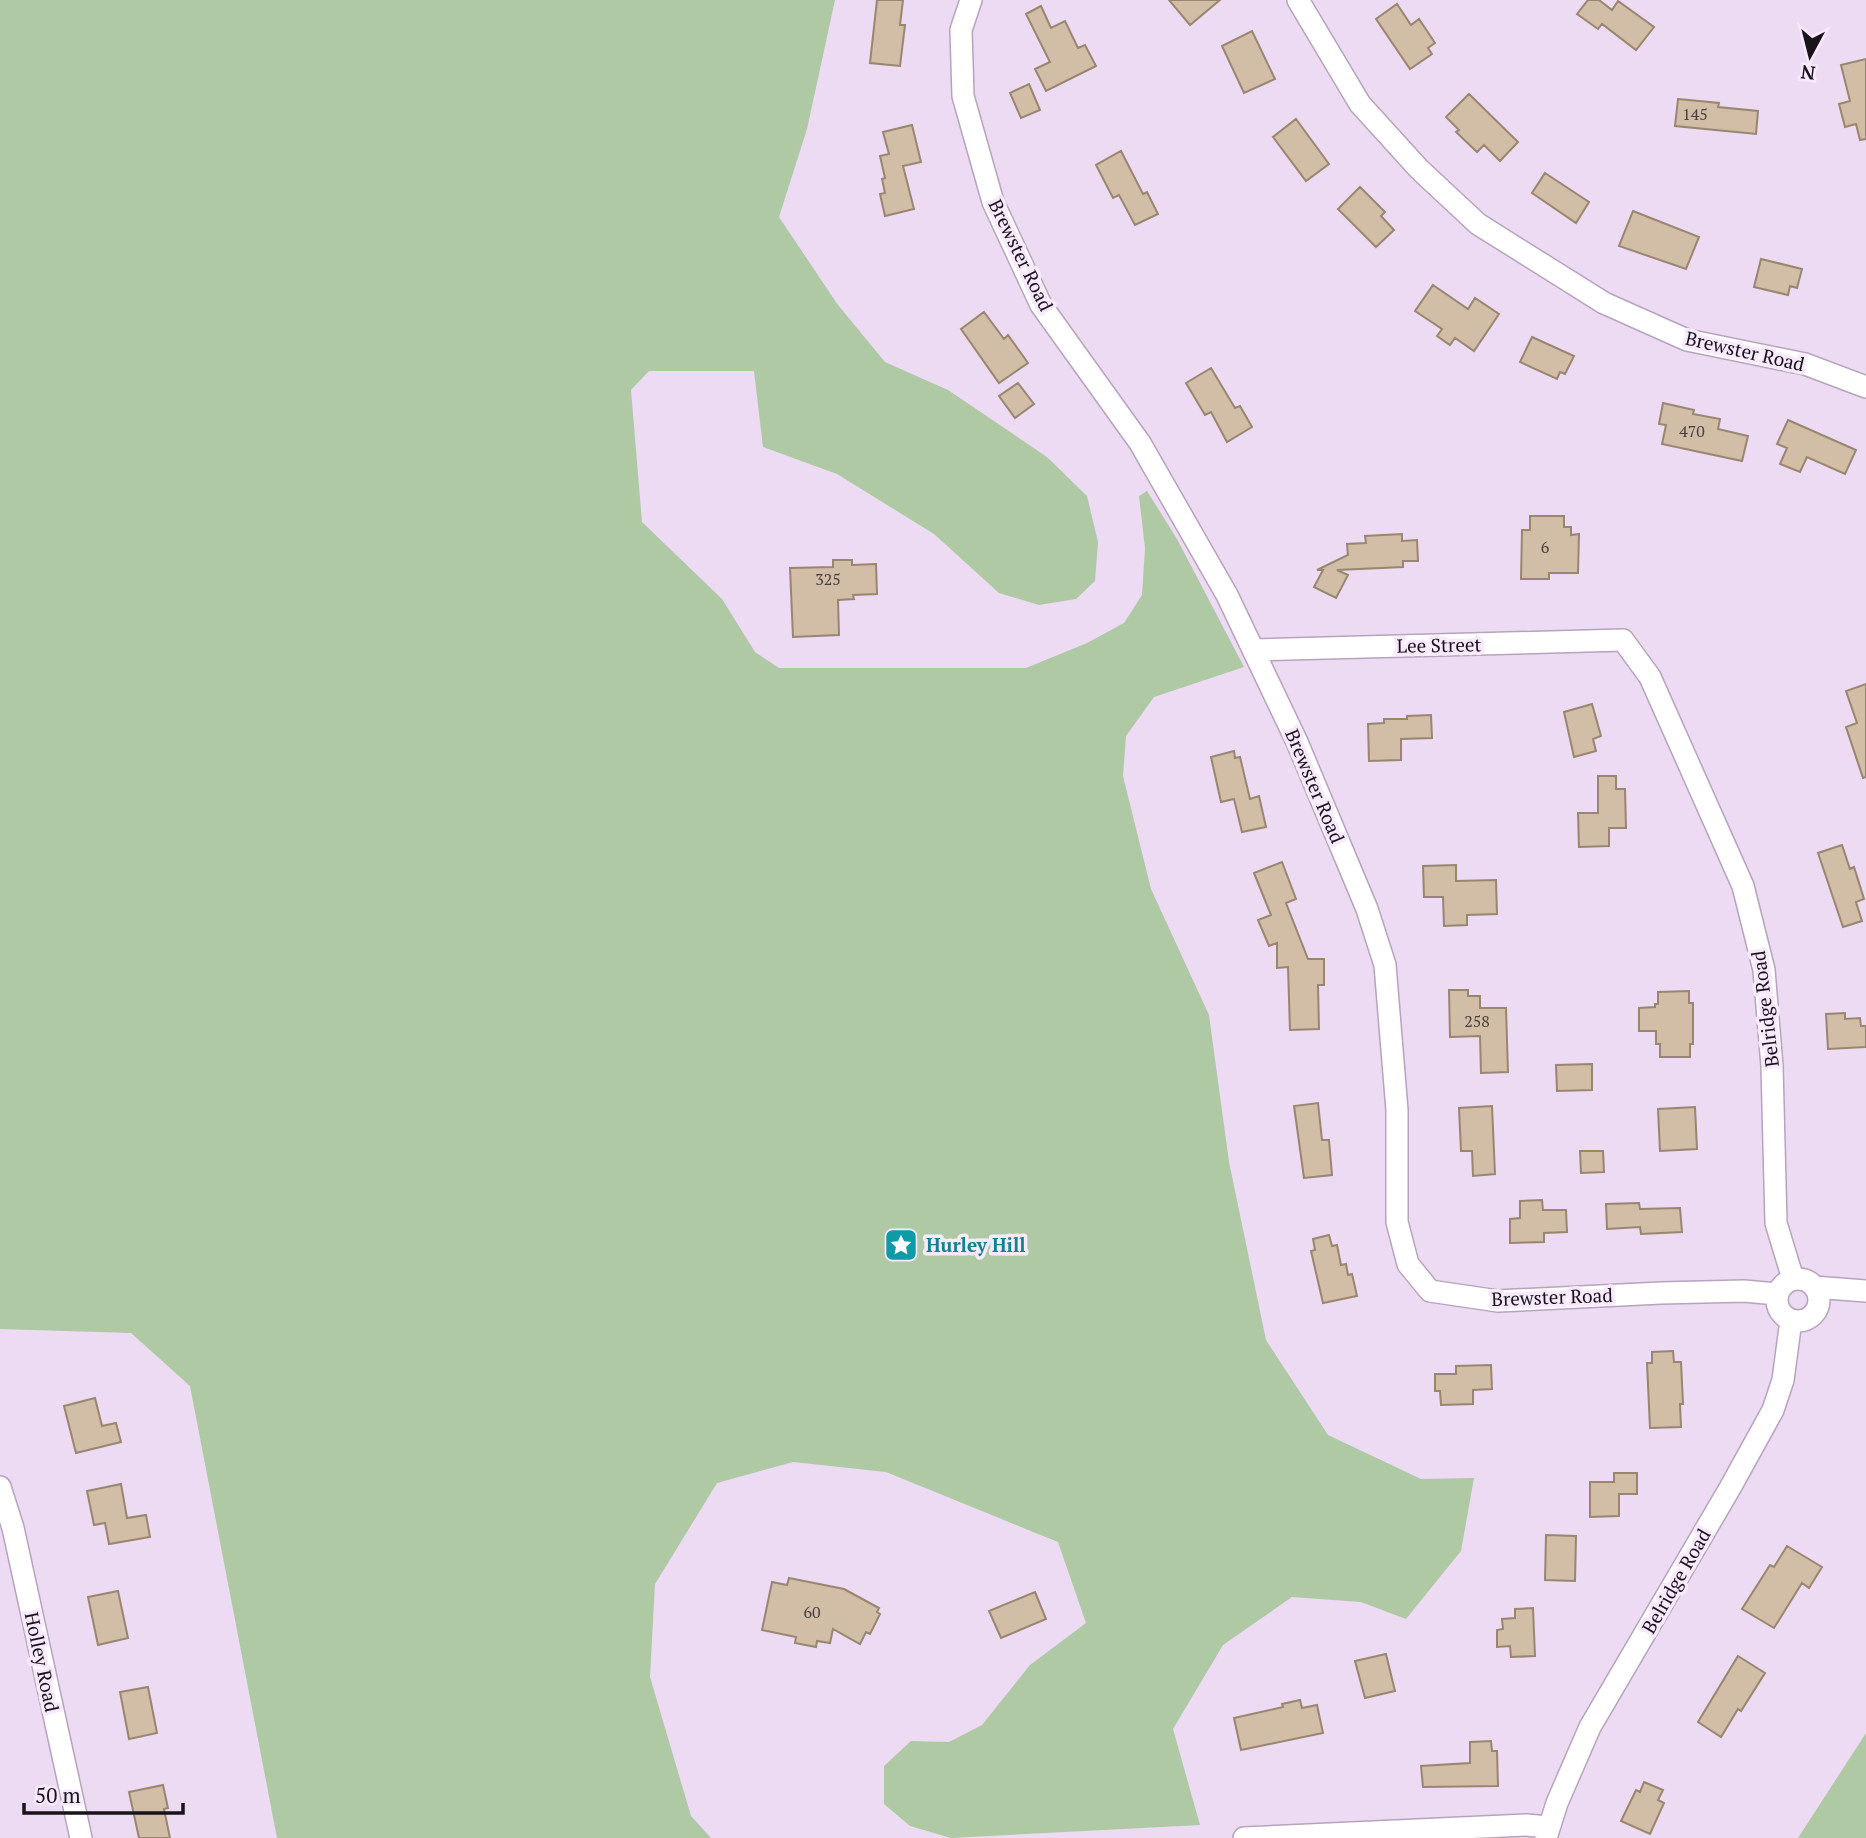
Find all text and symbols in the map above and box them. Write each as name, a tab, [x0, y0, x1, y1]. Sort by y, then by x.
north arrow	[1775, 21, 1845, 91]
text: N	[1799, 60, 1817, 87]
house number: 145	[1682, 103, 1708, 125]
street label: Brewster Road	[984, 195, 1060, 315]
street label: Brewster Road	[1683, 325, 1808, 376]
house number: 470	[1679, 420, 1705, 442]
house number: 6	[1541, 536, 1550, 558]
house number: 325	[815, 568, 841, 590]
street label: Lee Street	[1396, 631, 1482, 658]
street label: Brewster Road	[1280, 725, 1351, 847]
street label: Belridge Road	[1745, 949, 1784, 1069]
house number: 258	[1464, 1010, 1490, 1032]
place icon: Hurley Hill	[882, 1226, 920, 1264]
place label: Hurley Hill	[926, 1232, 1026, 1257]
street label: Brewster Road	[1491, 1282, 1614, 1311]
street label: Belridge Road	[1635, 1523, 1716, 1638]
house number: 60	[803, 1601, 821, 1623]
street label: Holley Road	[20, 1610, 65, 1715]
scale bar	[24, 1772, 184, 1816]
text: 50 m	[35, 1781, 81, 1809]

